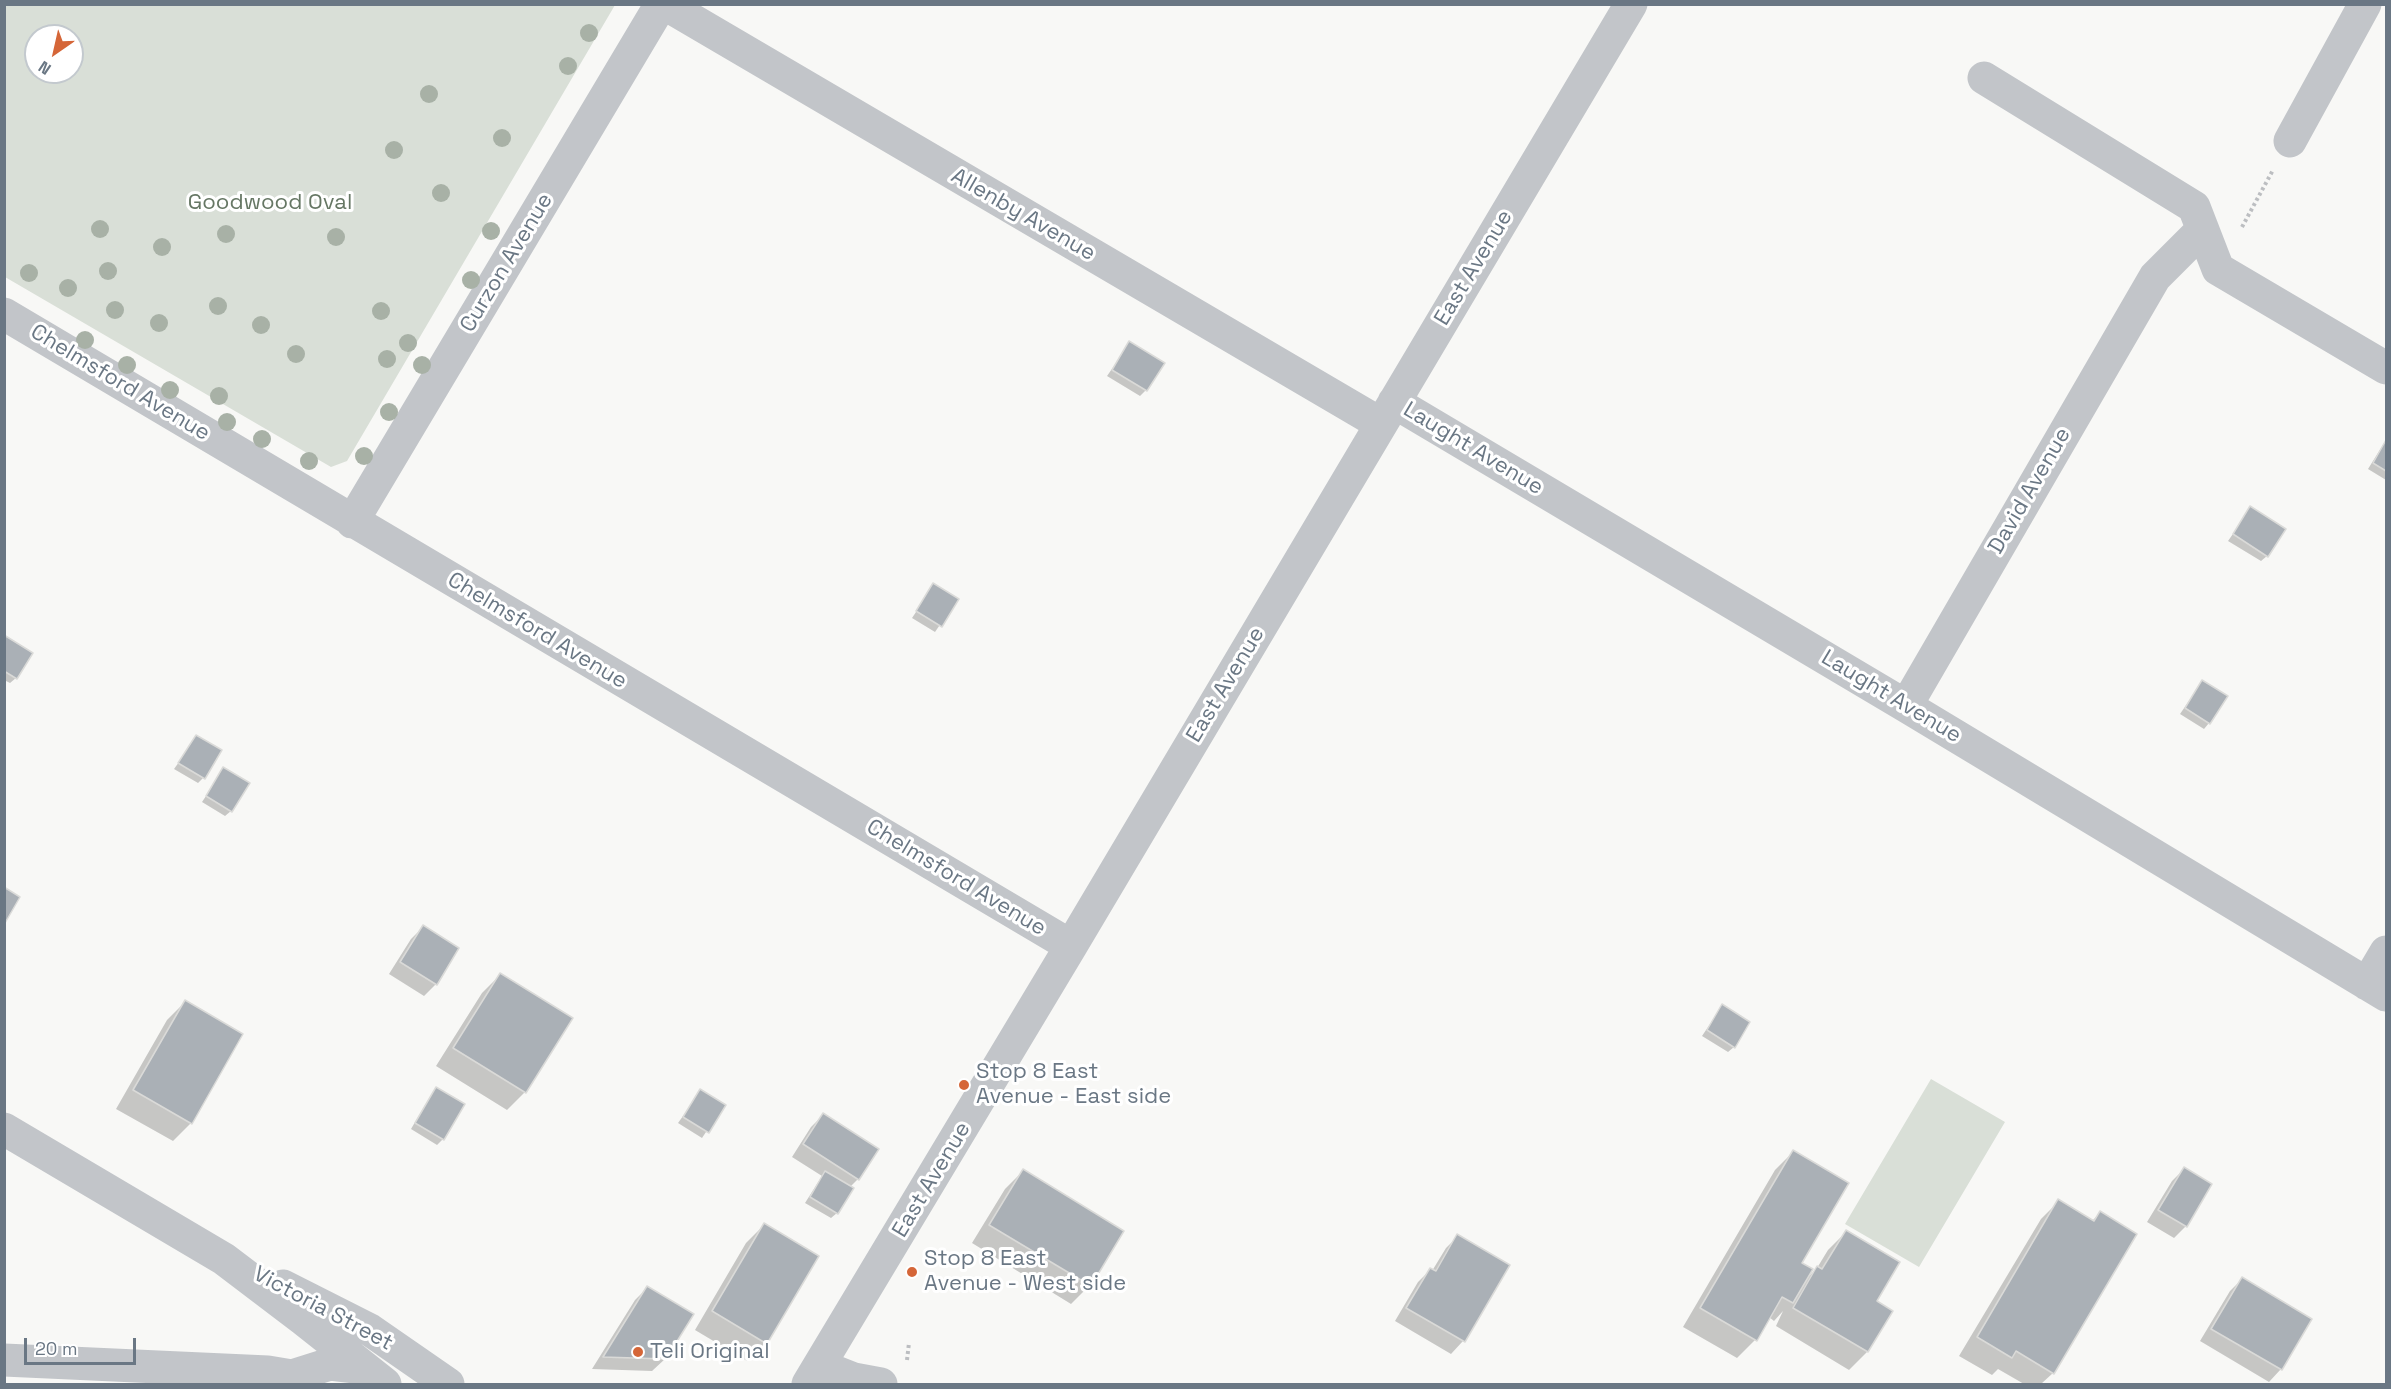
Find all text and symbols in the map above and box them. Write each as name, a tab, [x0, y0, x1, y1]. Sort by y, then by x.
north arrow	[24, 24, 84, 84]
text: N	[34, 56, 55, 79]
street label: Allenby Avenue	[946, 163, 1100, 267]
street label: Curzon Avenue	[455, 189, 559, 337]
park label: Goodwood Oval	[188, 190, 352, 216]
street label: East Avenue	[1429, 206, 1519, 330]
street label: Chelmsford Avenue	[26, 319, 214, 447]
street label: Laught Avenue	[1398, 397, 1548, 501]
street label: David Avenue	[1983, 423, 2077, 559]
street label: Chelmsford Avenue	[443, 567, 631, 695]
street label: East Avenue	[1181, 623, 1271, 747]
street label: Laught Avenue	[1816, 645, 1966, 749]
street label: Chelmsford Avenue	[862, 814, 1050, 942]
place label: Stop 8 East Avenue - East side	[976, 1059, 1171, 1110]
marker: Stop 8 East Avenue - East side	[957, 1078, 971, 1092]
street label: East Avenue	[887, 1118, 977, 1242]
place label: Stop 8 East Avenue - West side	[924, 1246, 1126, 1298]
street label: Victoria Street	[249, 1261, 397, 1357]
marker: Stop 8 East Avenue - West side	[905, 1265, 919, 1279]
scale bar	[27, 1326, 140, 1364]
text: 20 m	[35, 1337, 78, 1360]
place label: Teli Original	[650, 1339, 770, 1365]
marker: Teli Original	[631, 1345, 645, 1359]

